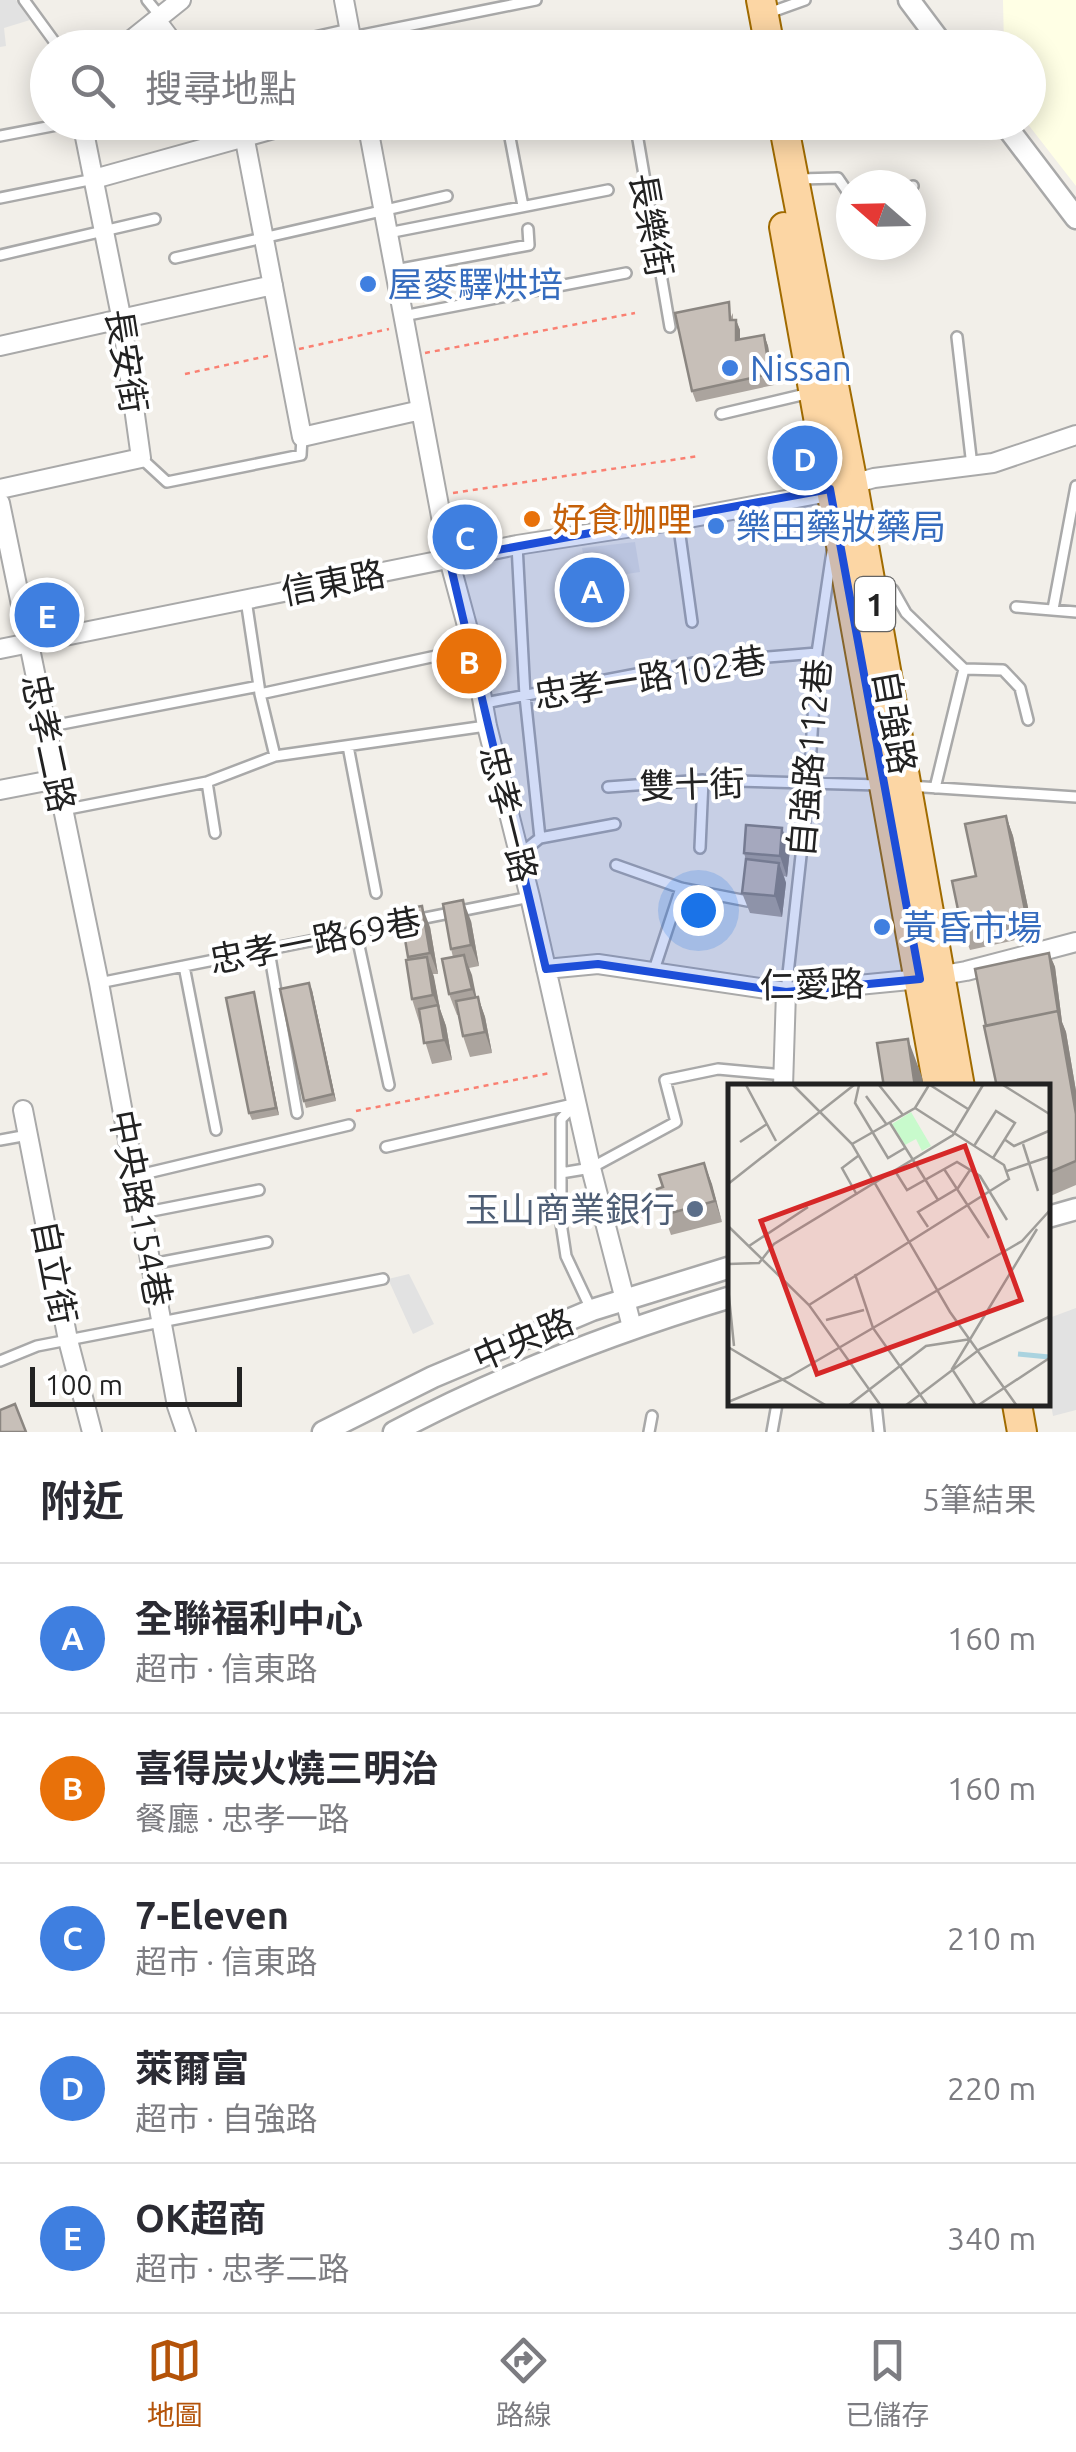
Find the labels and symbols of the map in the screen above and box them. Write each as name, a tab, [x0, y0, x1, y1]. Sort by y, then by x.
street label: 長樂街	[623, 170, 681, 280]
north arrow	[836, 170, 926, 260]
place label: 屋麥驛烘培	[388, 264, 563, 304]
marker: 屋麥驛烘培	[357, 273, 379, 295]
street label: 長安街	[99, 306, 155, 416]
place label: Nissan	[750, 348, 852, 388]
marker: Nissan	[719, 357, 741, 379]
pin: D	[772, 420, 838, 496]
place label: 好食咖哩	[552, 499, 692, 539]
pin: C	[432, 500, 498, 574]
place label: 樂田藥妝藥局	[736, 506, 946, 546]
marker: 好食咖哩	[521, 508, 543, 530]
marker: 樂田藥妝藥局	[705, 515, 727, 537]
street label: 信東路	[278, 552, 388, 612]
pin: A	[560, 552, 624, 628]
road number: 1	[855, 577, 895, 631]
pin: E	[15, 578, 80, 652]
pin: B	[436, 624, 502, 698]
street label: 忠孝一路102巷	[531, 639, 769, 715]
street label: 自強路112巷	[780, 657, 838, 859]
street label: 自強路	[866, 667, 924, 777]
street label: 忠孝二路	[15, 670, 83, 816]
street label: 忠孝一路	[473, 741, 545, 887]
street label: 雙十街	[639, 762, 745, 806]
your location	[673, 885, 724, 936]
street label: 忠孝一路69巷	[206, 900, 424, 980]
place label: 黃昏市場	[902, 907, 1042, 947]
marker: 黃昏市場	[871, 916, 893, 938]
street label: 仁愛路	[759, 963, 865, 1005]
inset map	[728, 1084, 1051, 1407]
street label: 中央路154巷	[102, 1106, 180, 1310]
place label: 玉山商業銀行	[465, 1189, 675, 1229]
marker: 玉山商業銀行	[684, 1198, 706, 1220]
street label: 自立街	[25, 1217, 85, 1327]
street label: 中央路	[467, 1300, 579, 1378]
scale bar	[30, 1362, 242, 1406]

